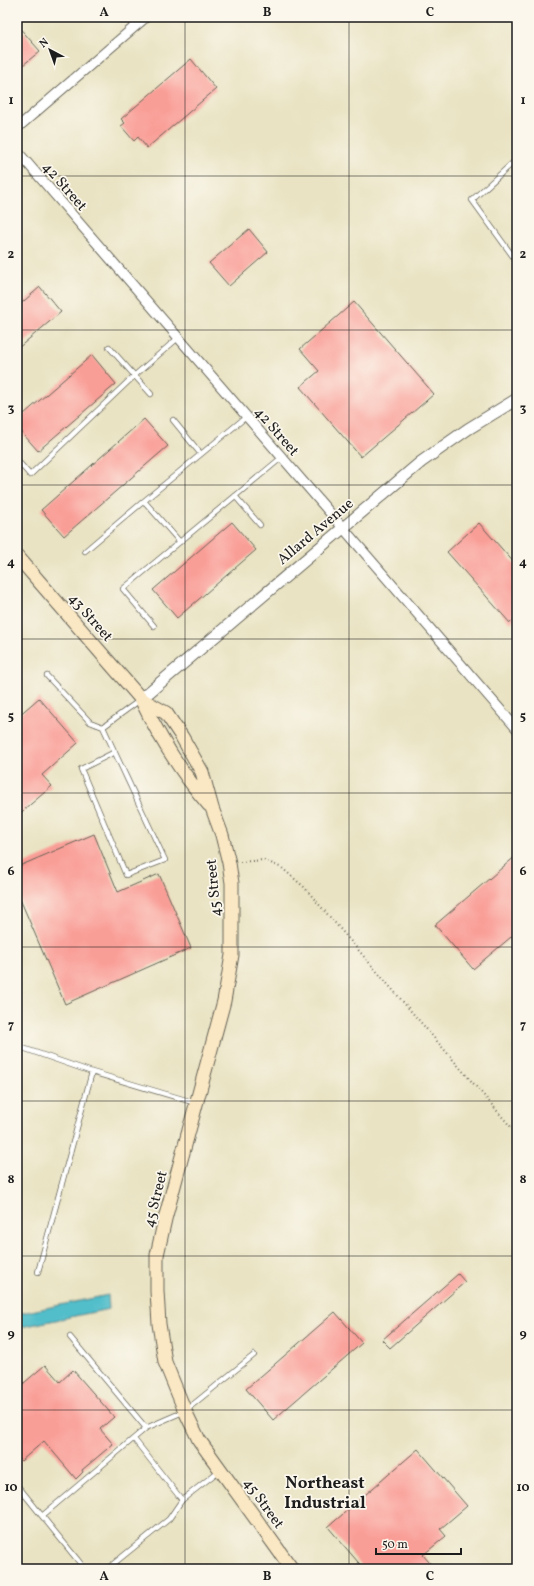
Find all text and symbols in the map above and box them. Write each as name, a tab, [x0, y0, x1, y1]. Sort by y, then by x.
text: A	[99, 4, 109, 22]
text: B	[263, 4, 272, 22]
text: C	[426, 4, 434, 22]
north arrow	[30, 30, 70, 70]
text: N	[36, 35, 52, 52]
text: 1	[8, 92, 14, 110]
text: 1	[520, 92, 526, 110]
street label: 42 Street	[36, 158, 91, 216]
text: 2	[8, 246, 15, 264]
text: 2	[520, 246, 527, 264]
text: 3	[8, 400, 15, 418]
text: 3	[520, 400, 527, 418]
street label: 42 Street	[248, 403, 303, 461]
street label: Allard Avenue	[273, 494, 359, 570]
text: 4	[7, 554, 15, 572]
text: 4	[519, 554, 527, 572]
street label: 43 Street	[63, 589, 117, 647]
text: 5	[8, 708, 14, 726]
text: 5	[520, 708, 526, 726]
street label: 45 Street	[202, 858, 227, 918]
text: 6	[7, 863, 15, 881]
text: 6	[519, 863, 527, 881]
text: 7	[8, 1017, 14, 1035]
text: 7	[520, 1017, 526, 1035]
street label: 45 Street	[139, 1169, 174, 1230]
text: 8	[7, 1171, 15, 1189]
text: 8	[519, 1171, 527, 1189]
text: 9	[7, 1325, 15, 1343]
text: 9	[519, 1325, 527, 1343]
district label: Northeast Industrial	[284, 1472, 366, 1515]
street label: 45 Street	[237, 1474, 288, 1534]
text: 10	[4, 1479, 18, 1497]
text: 10	[516, 1479, 530, 1497]
scale bar	[376, 1530, 461, 1556]
text: 50 m	[382, 1537, 408, 1553]
text: A	[99, 1568, 109, 1586]
text: B	[263, 1568, 272, 1586]
text: C	[426, 1568, 434, 1586]

